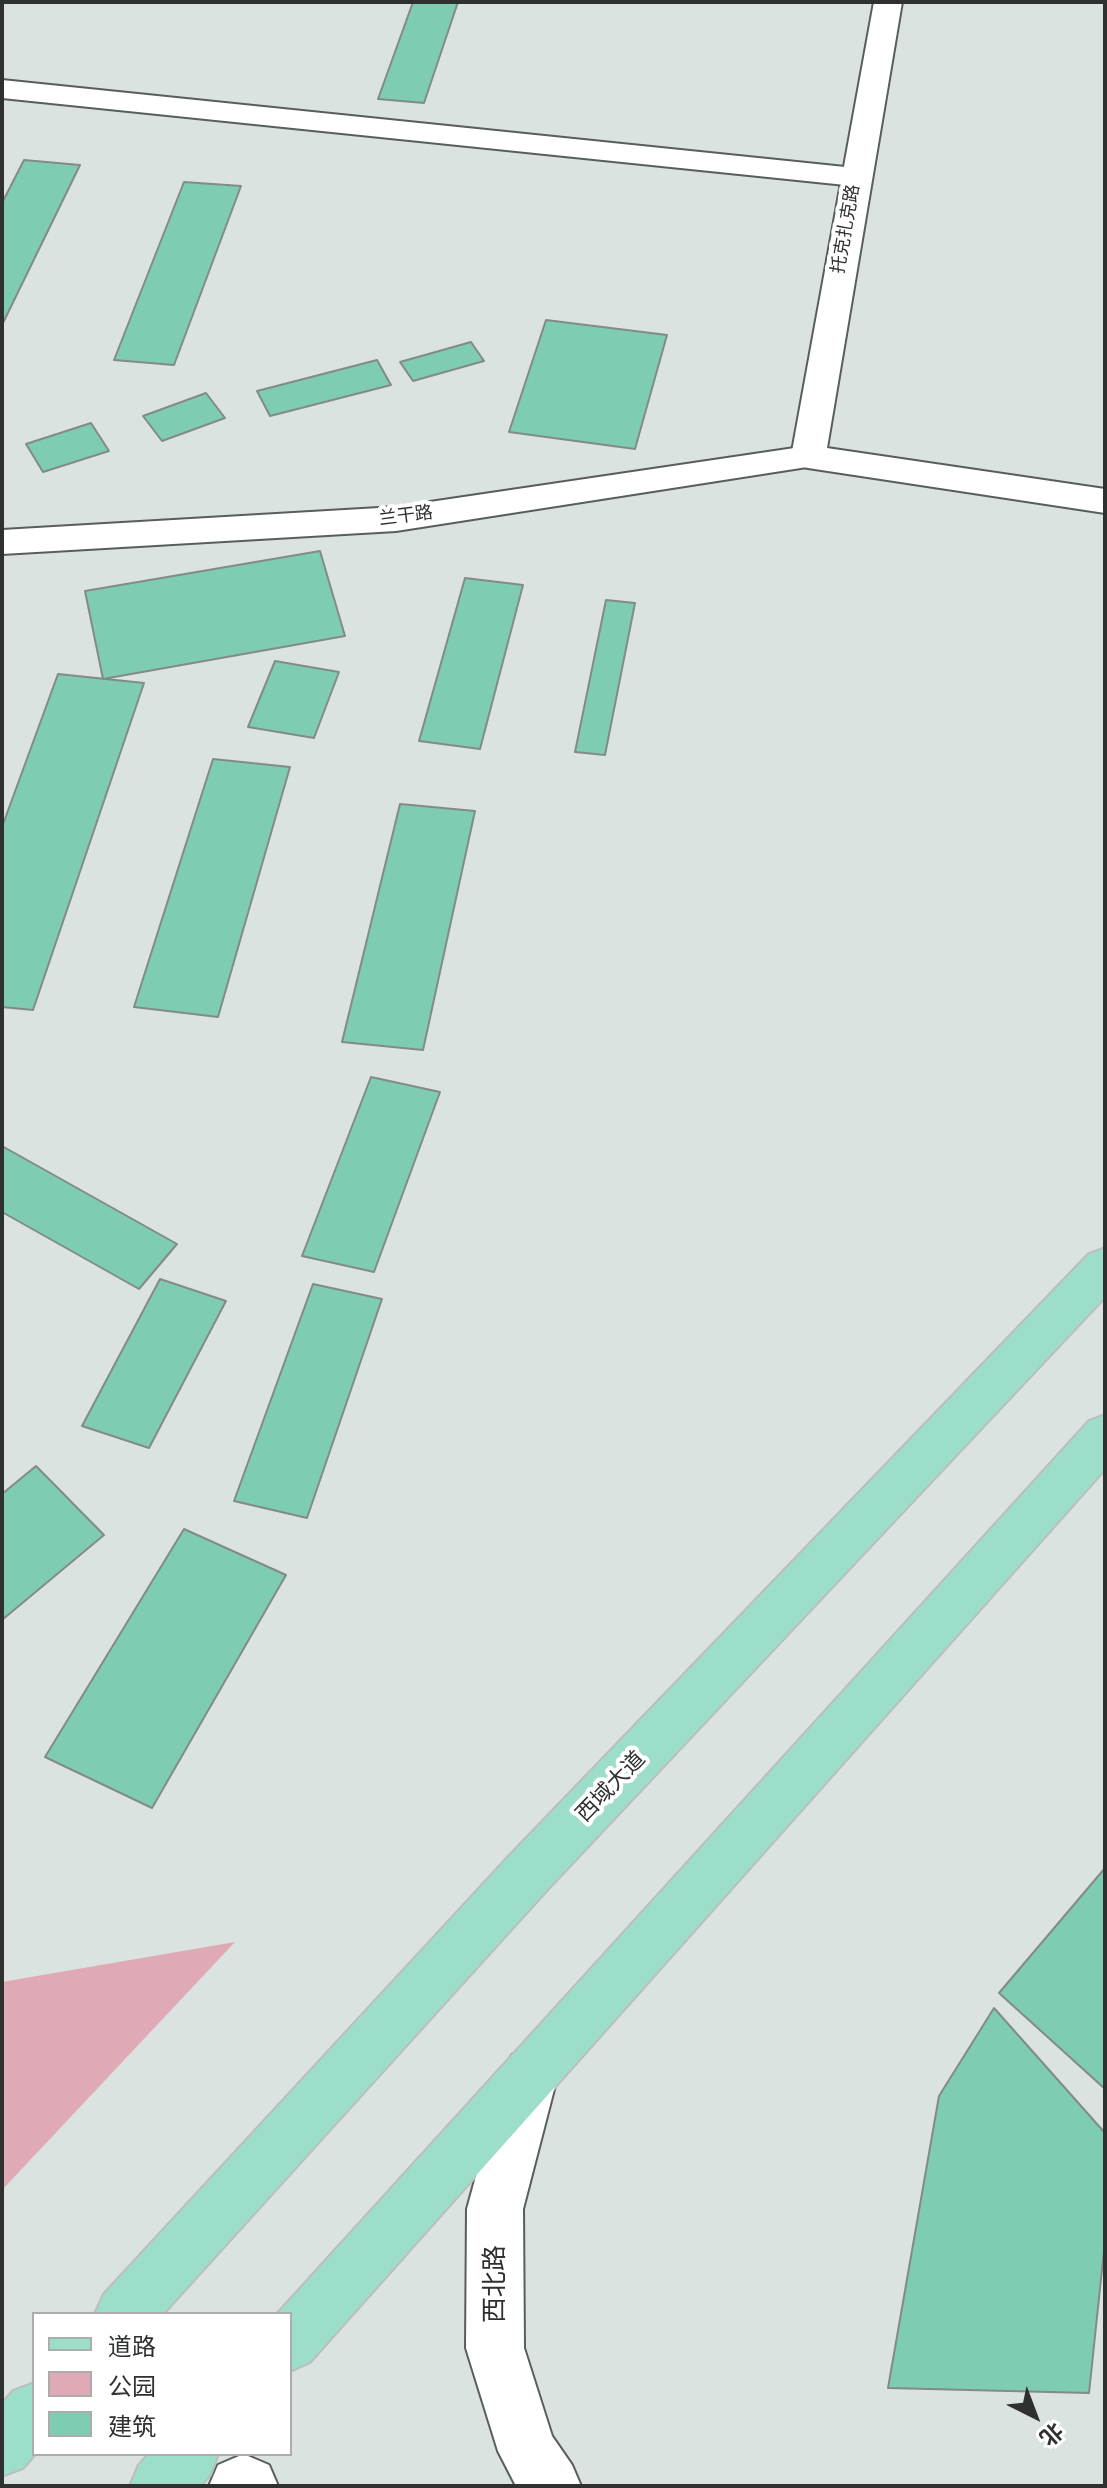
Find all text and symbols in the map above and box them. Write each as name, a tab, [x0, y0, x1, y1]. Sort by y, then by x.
street label: 托克扎克路	[828, 183, 864, 275]
street label: 兰干路	[378, 502, 434, 530]
street label: 西域大道	[571, 1746, 651, 1828]
street label: 西北路	[479, 2245, 511, 2323]
legend	[32, 2312, 292, 2456]
text: 道路	[108, 2333, 156, 2361]
text: 公园	[108, 2373, 156, 2401]
north arrow	[995, 2376, 1075, 2456]
text: 建筑	[108, 2413, 156, 2441]
text: 北	[1034, 2417, 1069, 2452]

